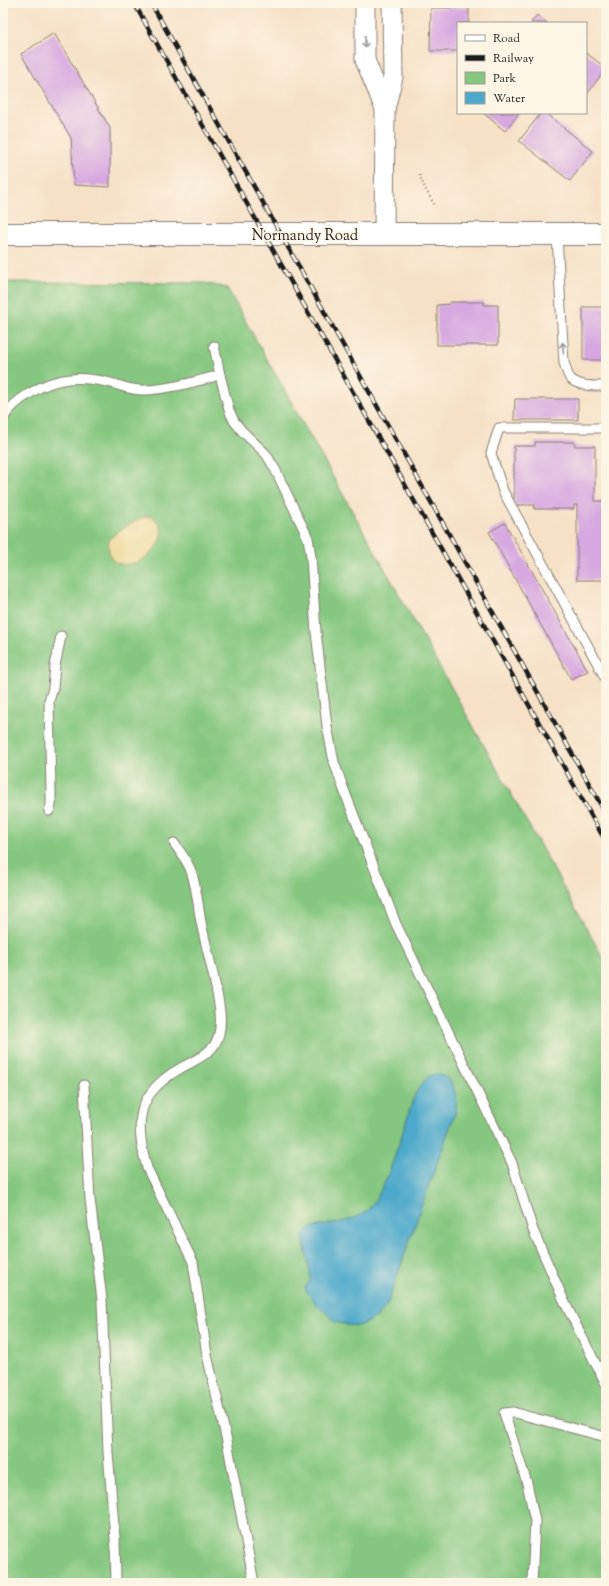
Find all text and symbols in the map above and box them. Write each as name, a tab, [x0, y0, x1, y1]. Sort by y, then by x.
legend	[457, 22, 587, 114]
text: Road	[493, 30, 520, 48]
one-way arrow	[361, 35, 369, 48]
text: Railway	[493, 50, 534, 68]
text: Park	[493, 70, 516, 88]
text: Water	[493, 90, 526, 108]
street label: Normandy Road	[252, 226, 359, 247]
one-way arrow	[559, 342, 566, 355]

